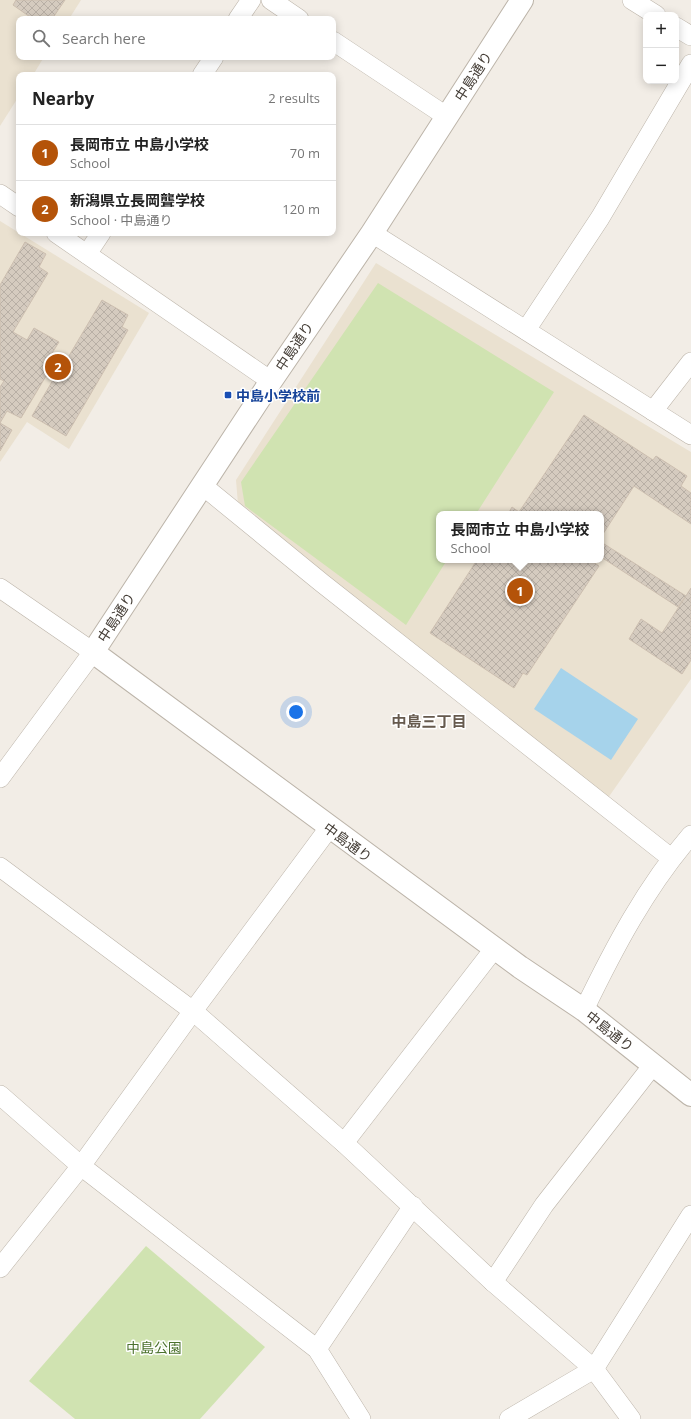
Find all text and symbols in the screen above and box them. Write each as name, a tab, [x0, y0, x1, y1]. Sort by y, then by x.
map controls	[643, 12, 679, 84]
button: +	[643, 12, 679, 48]
search box	[16, 16, 336, 60]
icon: search	[30, 27, 52, 49]
text: Search here	[62, 28, 146, 48]
street label: 中島通り	[450, 47, 496, 105]
button: −	[643, 48, 679, 84]
text: Nearby	[32, 87, 94, 110]
text: 2 results	[268, 89, 320, 107]
text: 長岡市立 中島小学校	[70, 134, 209, 154]
text: 1	[41, 144, 49, 162]
text: 70 m	[290, 144, 320, 162]
text: School	[70, 154, 110, 172]
text: 新潟県立長岡聾学校	[70, 190, 205, 210]
text: 2	[41, 200, 49, 218]
text: 120 m	[282, 200, 320, 218]
text: School · 中島通り	[70, 211, 172, 229]
street label: 中島通り	[270, 317, 318, 375]
pin: 2	[45, 352, 71, 382]
place label: 中島小学校前	[236, 386, 320, 405]
marker: 中島小学校前	[223, 390, 233, 400]
popup	[436, 511, 604, 563]
text: 長岡市立 中島小学校	[451, 519, 589, 539]
text: School	[451, 539, 491, 557]
pin: 1	[507, 576, 533, 606]
street label: 中島通り	[93, 588, 139, 646]
your location	[286, 702, 306, 722]
district label: 中島三丁目	[391, 711, 467, 731]
street label: 中島通り	[320, 818, 376, 866]
street label: 中島通り	[582, 1006, 638, 1056]
park label: 中島公園	[126, 1338, 182, 1357]

